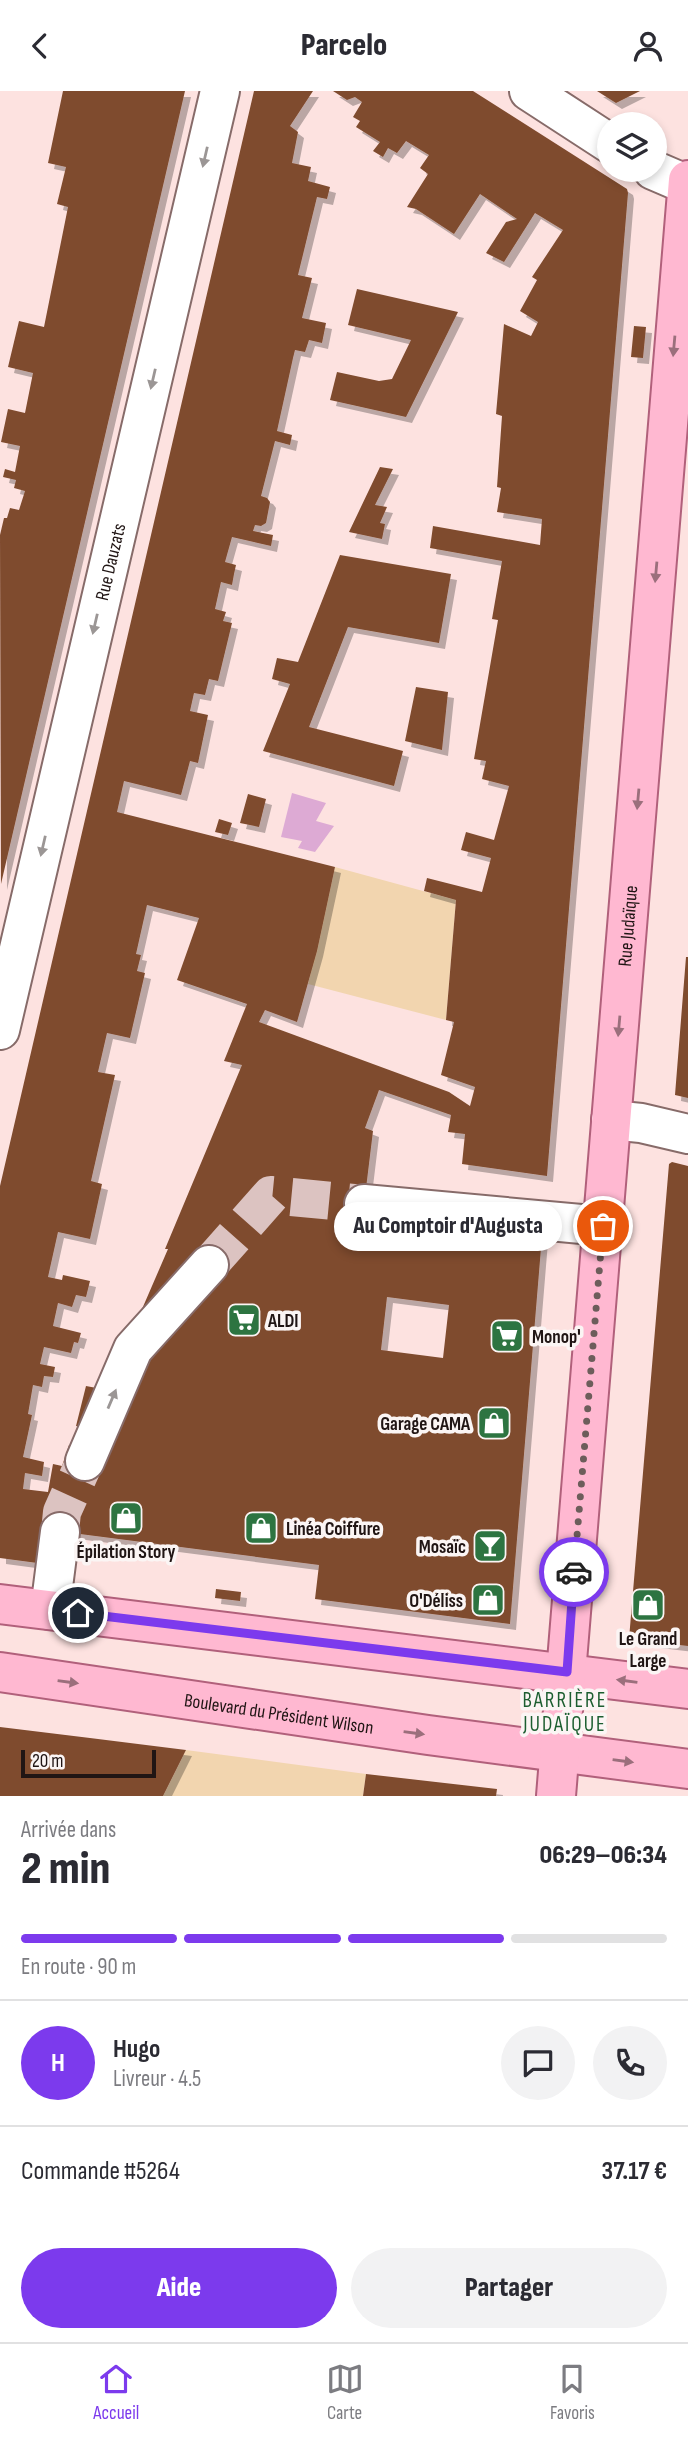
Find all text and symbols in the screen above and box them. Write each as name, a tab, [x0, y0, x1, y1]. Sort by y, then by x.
text: Parcelo	[301, 26, 387, 65]
icon: back	[21, 27, 59, 65]
icon: person	[629, 27, 667, 65]
map controls	[597, 112, 667, 182]
button: layers	[597, 112, 667, 182]
one-way arrow	[199, 147, 210, 169]
one-way arrow	[668, 335, 679, 357]
one-way arrow	[147, 368, 158, 390]
street label: Rue Dauzats	[91, 521, 131, 603]
one-way arrow	[650, 562, 661, 584]
one-way arrow	[89, 613, 100, 635]
one-way arrow	[632, 788, 643, 810]
one-way arrow	[37, 835, 48, 857]
street label: Rue Judaïque	[614, 884, 643, 968]
one-way arrow	[613, 1015, 624, 1037]
pin	[573, 1196, 633, 1256]
callout: Au Comptoir d'Augusta	[334, 1201, 561, 1251]
icon: bag	[584, 1207, 622, 1245]
text: Au Comptoir d'Augusta	[353, 1212, 543, 1240]
supermarket icon: ALDI	[225, 1301, 263, 1339]
place label: ALDI	[267, 1310, 299, 1333]
supermarket icon: Monop'	[488, 1317, 526, 1355]
place label: Monop'	[532, 1326, 581, 1349]
one-way arrow	[106, 1388, 117, 1409]
shop icon: Garage CAMA	[475, 1404, 513, 1442]
place label: Garage CAMA	[380, 1413, 471, 1436]
shop icon: Épilation Story	[107, 1499, 145, 1537]
shop icon: Linéa Coiffure	[242, 1509, 280, 1547]
place label: Linéa Coiffure	[286, 1518, 380, 1541]
bar icon: Mosaïc	[471, 1527, 509, 1565]
place label: Mosaïc	[419, 1536, 466, 1559]
courier	[539, 1537, 609, 1607]
place label: Épilation Story	[77, 1541, 175, 1564]
icon: car	[555, 1553, 593, 1591]
shop icon: O'Déliss	[469, 1581, 507, 1619]
pin	[48, 1583, 108, 1643]
shop icon: Le Grand Large	[629, 1586, 667, 1624]
place label: O'Déliss	[409, 1590, 463, 1613]
icon: home	[59, 1594, 97, 1632]
place label: Le Grand Large	[619, 1628, 677, 1673]
one-way arrow	[616, 1675, 638, 1686]
one-way arrow	[57, 1677, 79, 1688]
district label: BARRIÈRE JUDAÏQUE	[522, 1688, 607, 1737]
street label: Boulevard du Président Wilson	[183, 1689, 375, 1740]
one-way arrow	[403, 1728, 425, 1739]
scale bar	[21, 1747, 156, 1779]
text: 20 m	[32, 1750, 64, 1773]
one-way arrow	[612, 1756, 634, 1767]
text: Arrivée dans	[21, 1816, 116, 1844]
text: 06:29–06:34	[539, 1840, 667, 1871]
text: 2 min	[21, 1842, 110, 1897]
text: En route · 90 m	[21, 1953, 136, 1981]
button: chat	[501, 2026, 575, 2100]
button: phone	[593, 2026, 667, 2100]
text: Hugo	[113, 2034, 160, 2065]
text: H	[51, 2048, 65, 2079]
text: Livreur · 4.5	[113, 2065, 201, 2093]
text: Commande #5264	[21, 2156, 180, 2187]
text: 37.17 €	[602, 2156, 667, 2187]
button: Aide	[21, 2248, 337, 2328]
button: Partager	[351, 2248, 667, 2328]
tab: Accueil	[93, 2360, 139, 2425]
tab: Carte	[326, 2360, 364, 2425]
tab: Favoris	[550, 2360, 595, 2425]

